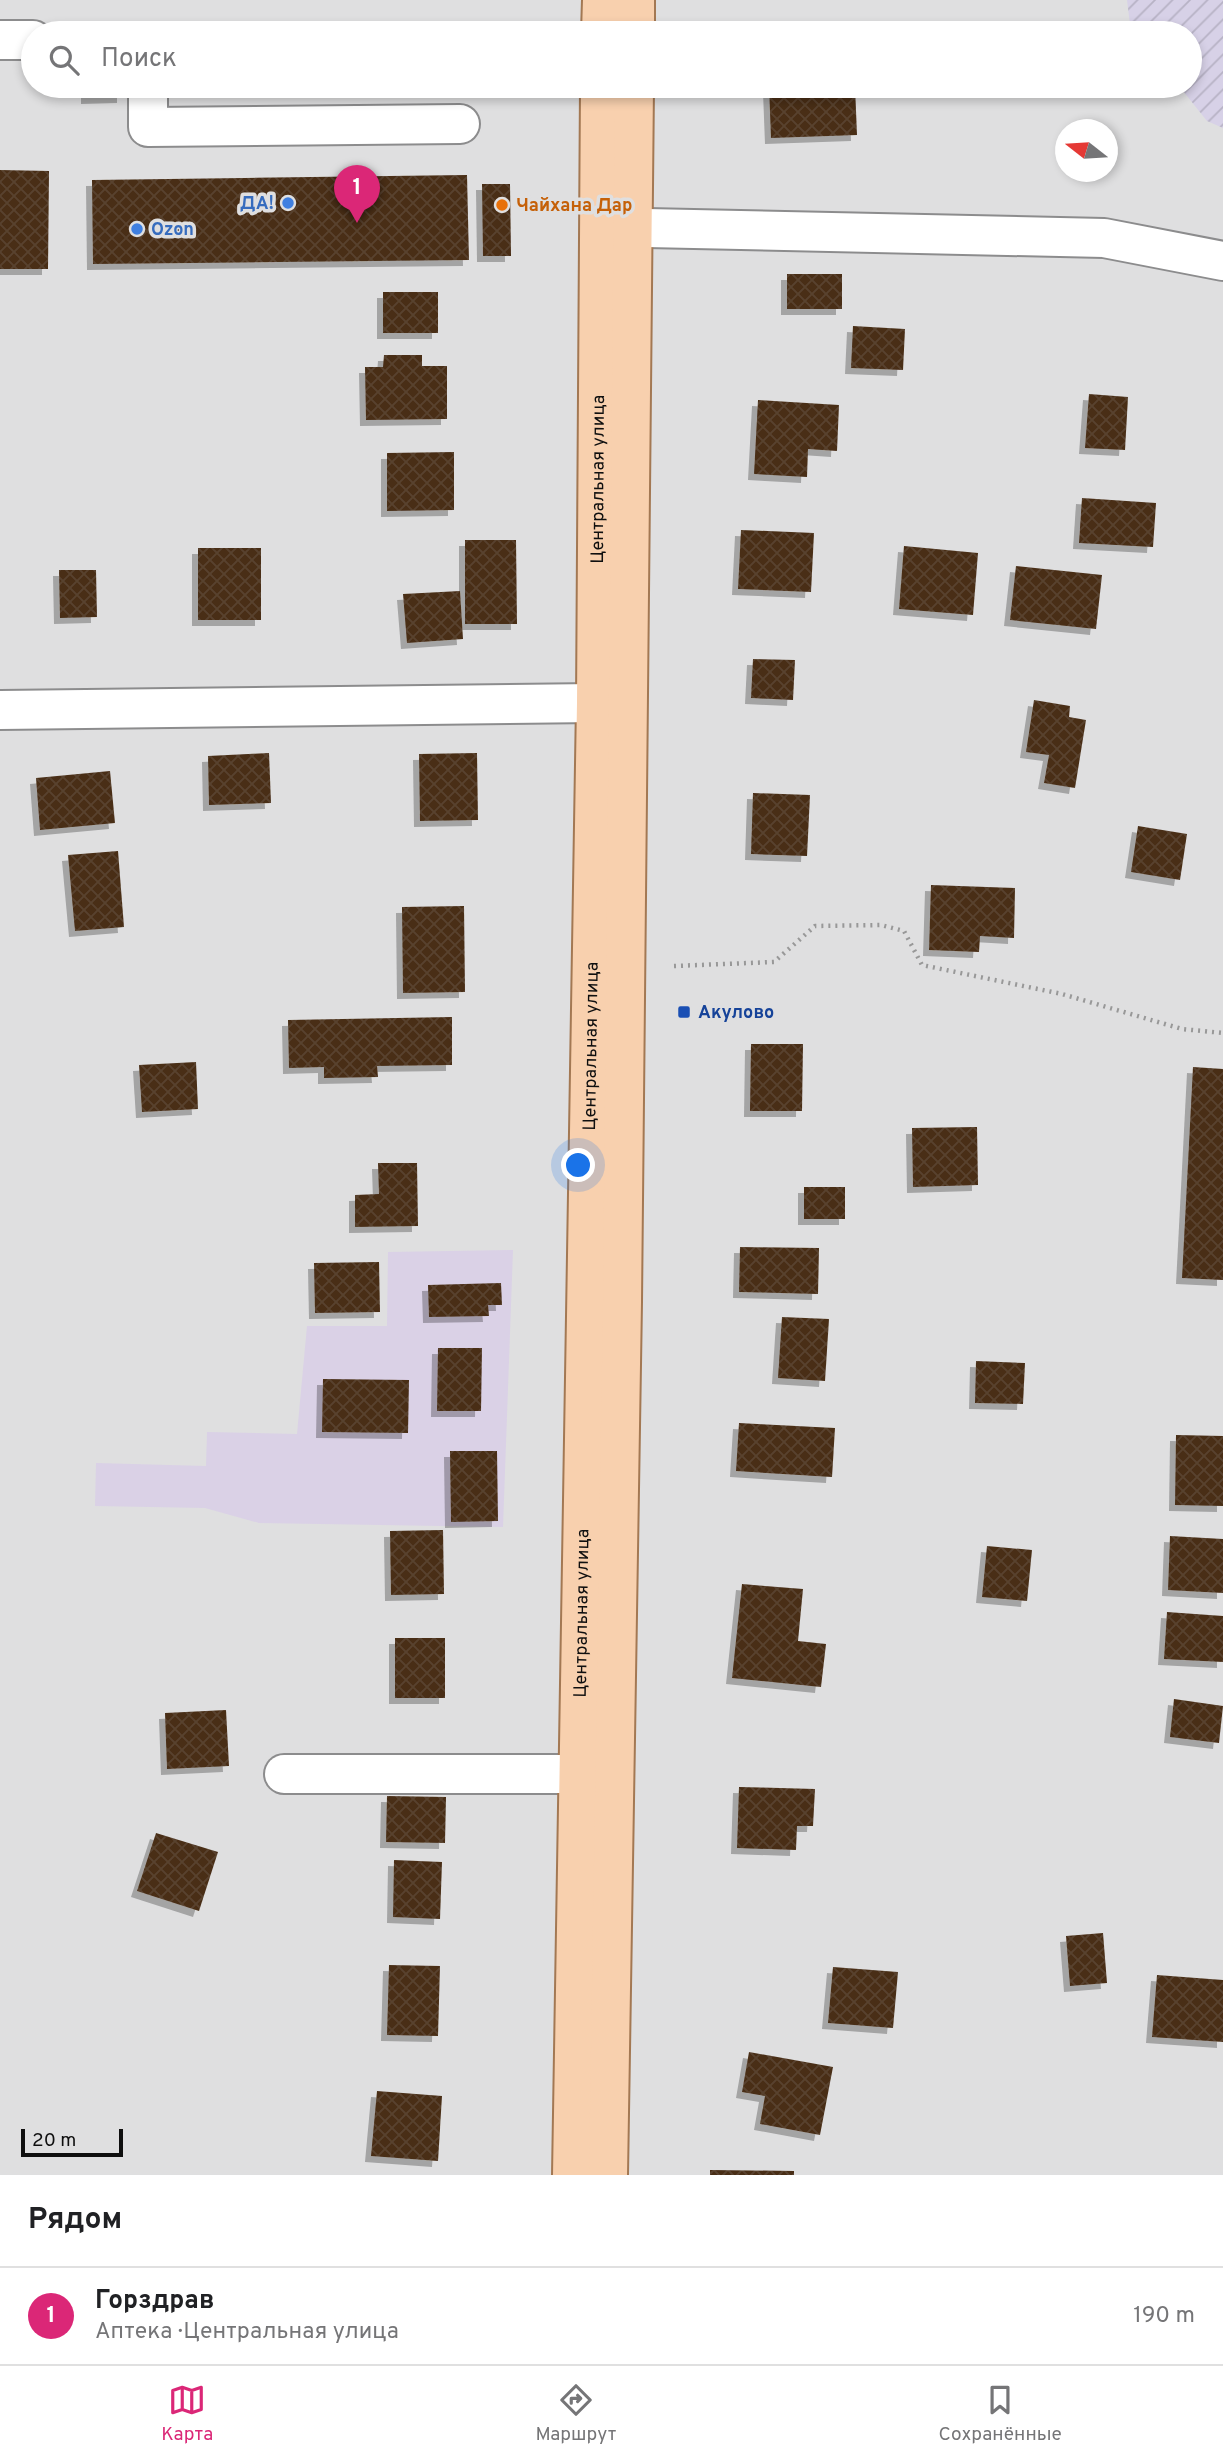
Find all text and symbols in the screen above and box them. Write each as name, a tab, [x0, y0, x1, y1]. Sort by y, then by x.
search box	[21, 21, 1202, 98]
icon: search	[45, 41, 83, 79]
text: Поиск	[101, 43, 177, 76]
north arrow	[1055, 119, 1118, 182]
pin: 1	[334, 165, 380, 223]
place label: ДА!	[240, 193, 274, 216]
marker: ДА!	[280, 195, 296, 211]
place label: Чайхана Дар	[516, 195, 632, 218]
marker: Чайхана Дар	[494, 197, 510, 213]
place label: Ozon	[151, 219, 194, 242]
marker: Ozon	[129, 221, 145, 237]
street label: Центральная улица	[587, 395, 611, 564]
street label: Центральная улица	[579, 962, 605, 1131]
place label: Акулово	[698, 1002, 774, 1025]
marker: Акулово	[676, 1004, 692, 1020]
your location	[561, 1148, 595, 1182]
street label: Центральная улица	[570, 1528, 596, 1698]
scale bar	[21, 2126, 122, 2158]
text: 20 m	[32, 2129, 76, 2153]
text: Рядом	[28, 2202, 122, 2239]
text: Горздрав	[95, 2285, 214, 2318]
text: 1	[46, 2302, 56, 2331]
text: 190 m	[1133, 2302, 1195, 2331]
text: Аптека · Центральная улица	[95, 2318, 399, 2347]
tab: Карта	[161, 2381, 213, 2447]
tab: Маршрут	[535, 2381, 616, 2447]
tab: Сохранённые	[939, 2381, 1062, 2447]

